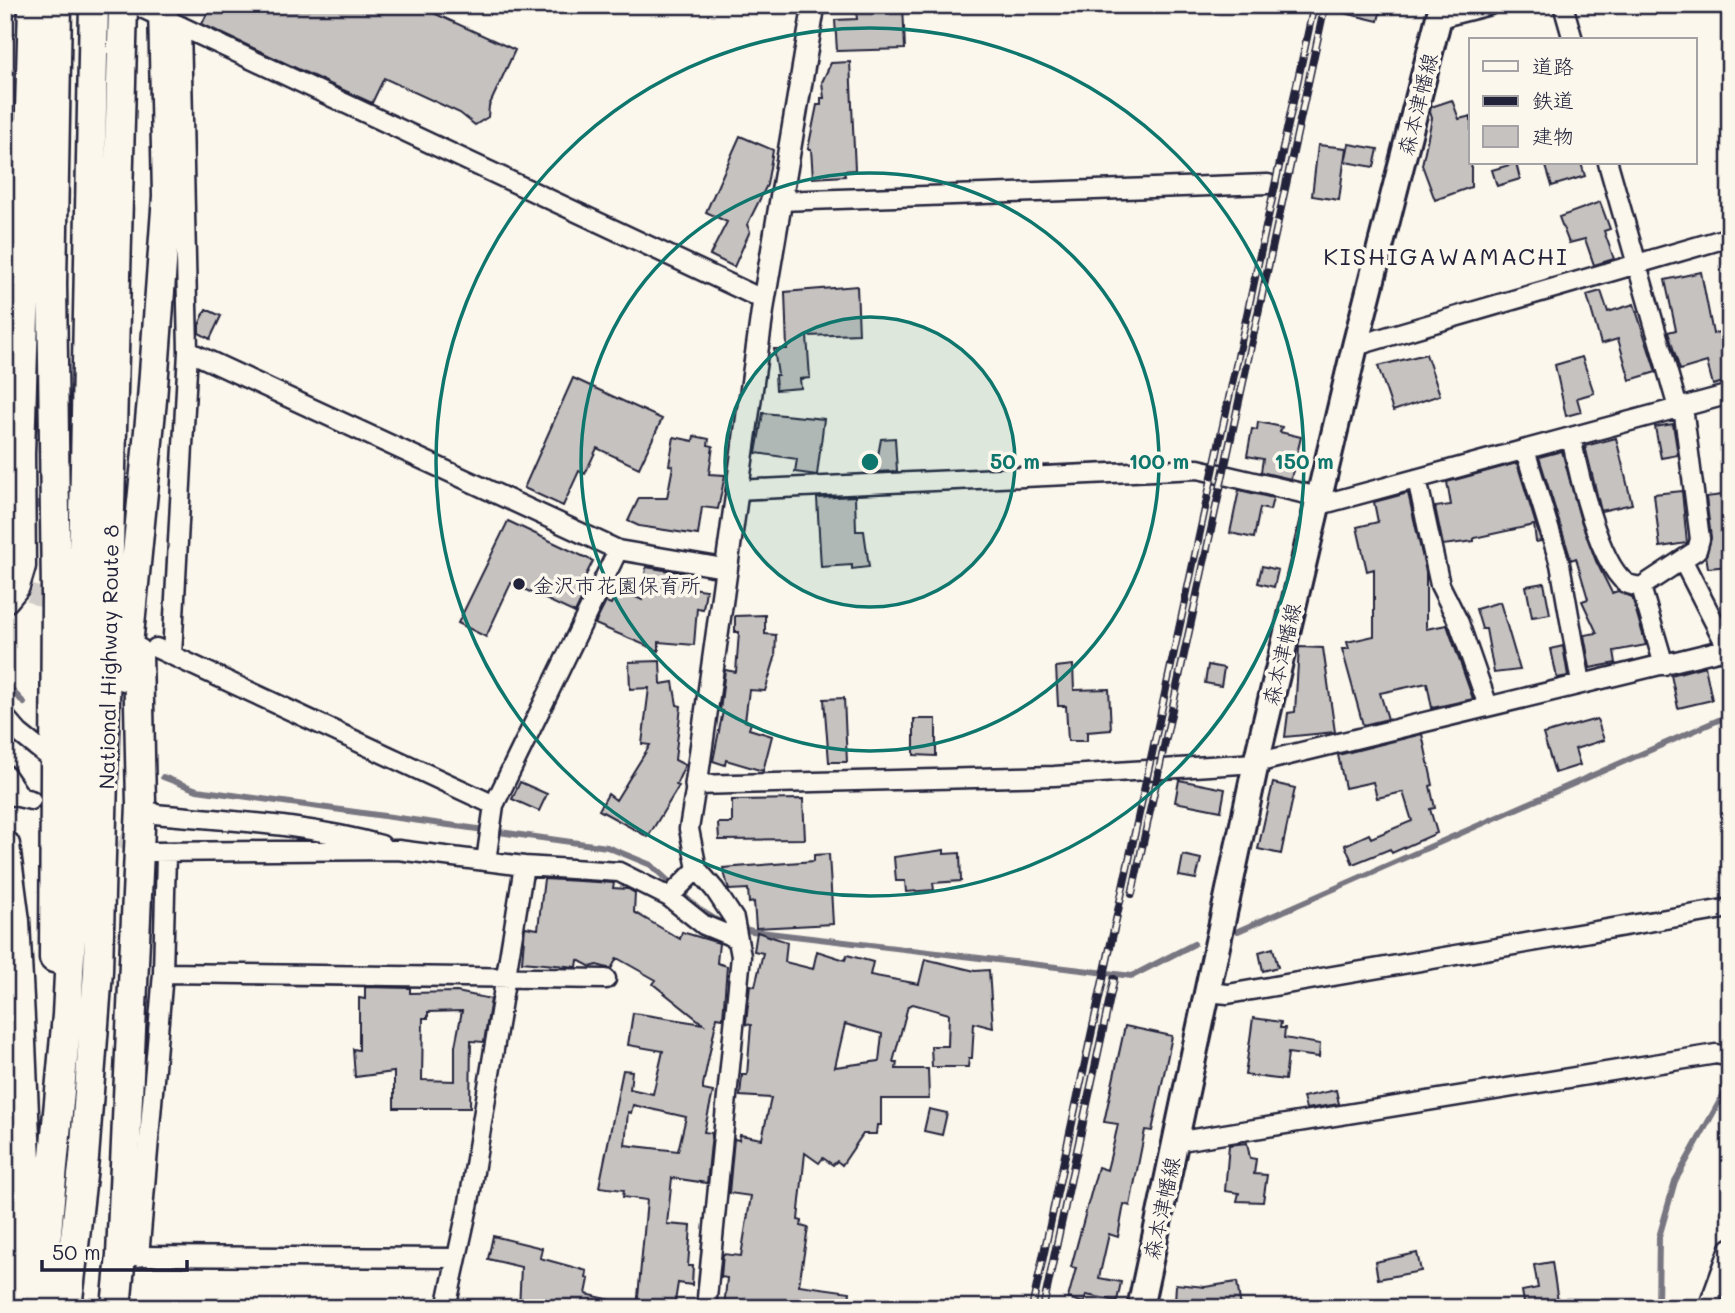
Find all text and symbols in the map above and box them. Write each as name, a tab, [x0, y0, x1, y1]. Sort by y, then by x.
legend	[1469, 38, 1696, 164]
street label: 森本津幡線	[1391, 50, 1443, 158]
text: 道路	[1532, 52, 1574, 79]
text: 鉄道	[1532, 86, 1574, 113]
text: 建物	[1532, 122, 1574, 149]
district label: KISHIGAWAMACHI	[1323, 240, 1569, 271]
text: 50 m	[990, 447, 1040, 474]
text: 100 m	[1129, 447, 1189, 474]
text: 150 m	[1274, 447, 1334, 474]
centre of rings	[858, 450, 882, 474]
street label: National Highway Route 8	[92, 524, 124, 790]
place label: 金沢市花園保育所	[533, 571, 701, 598]
marker: 金沢市花園保育所	[511, 576, 527, 592]
street label: 森本津幡線	[1256, 600, 1306, 708]
street label: 森本津幡線	[1137, 1154, 1185, 1262]
scale bar	[42, 1229, 187, 1273]
text: 50 m	[52, 1238, 101, 1265]

